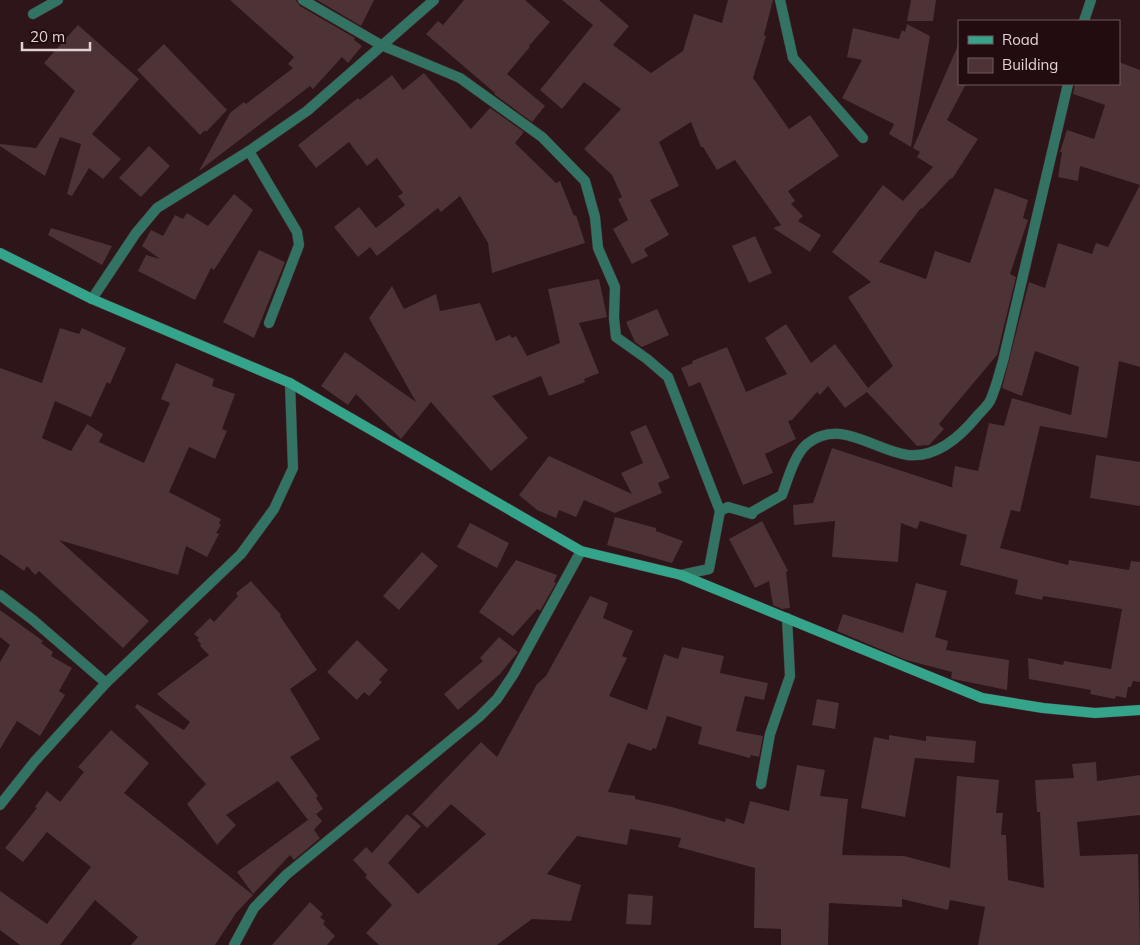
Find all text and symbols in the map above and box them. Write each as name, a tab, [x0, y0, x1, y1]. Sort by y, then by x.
scale bar	[22, 20, 90, 52]
legend	[958, 20, 1120, 85]
text: 20 m	[30, 27, 65, 46]
text: Road	[1002, 30, 1039, 49]
text: Building	[1002, 55, 1058, 74]

